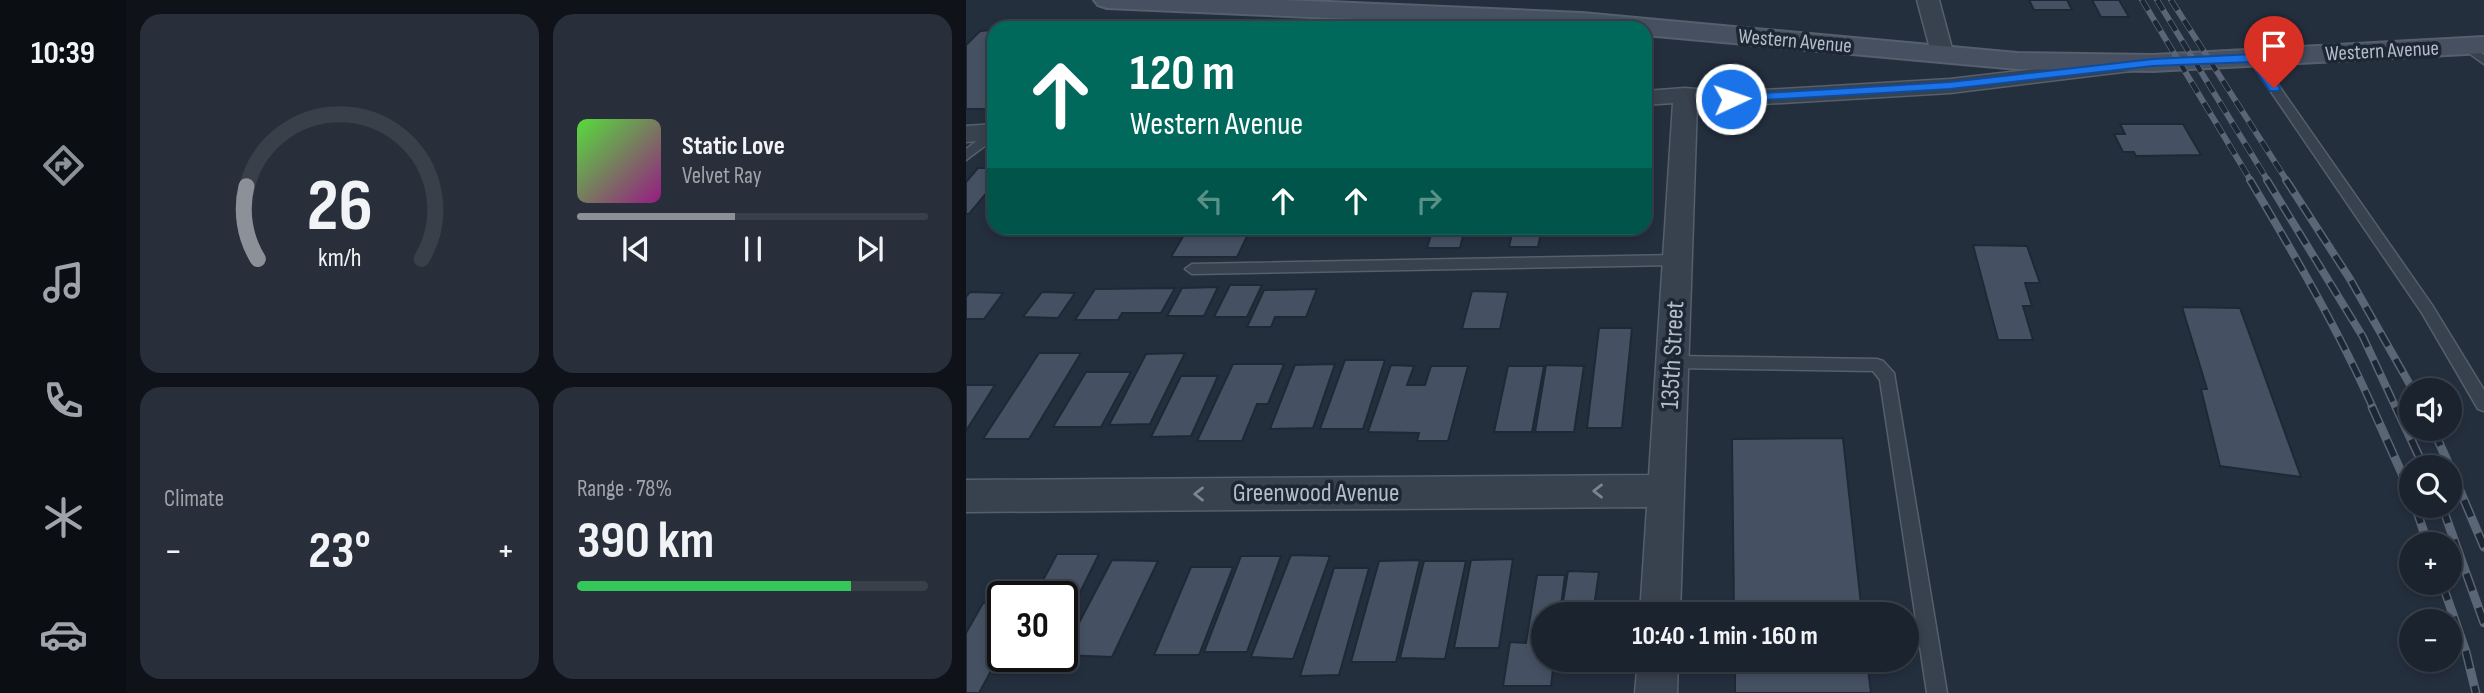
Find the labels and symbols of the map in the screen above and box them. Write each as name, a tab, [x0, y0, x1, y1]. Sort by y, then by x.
pin	[2244, 16, 2304, 88]
street label: Western Avenue	[1737, 24, 1853, 58]
street label: Western Avenue	[2325, 36, 2439, 66]
position arrow	[1694, 62, 1768, 136]
street label: 135th Street	[1655, 300, 1691, 410]
street label: Greenwood Avenue	[1233, 478, 1399, 509]
one-way arrow	[1592, 483, 1603, 499]
one-way arrow	[1193, 486, 1204, 502]
speed limit sign: 30	[987, 581, 1078, 672]

